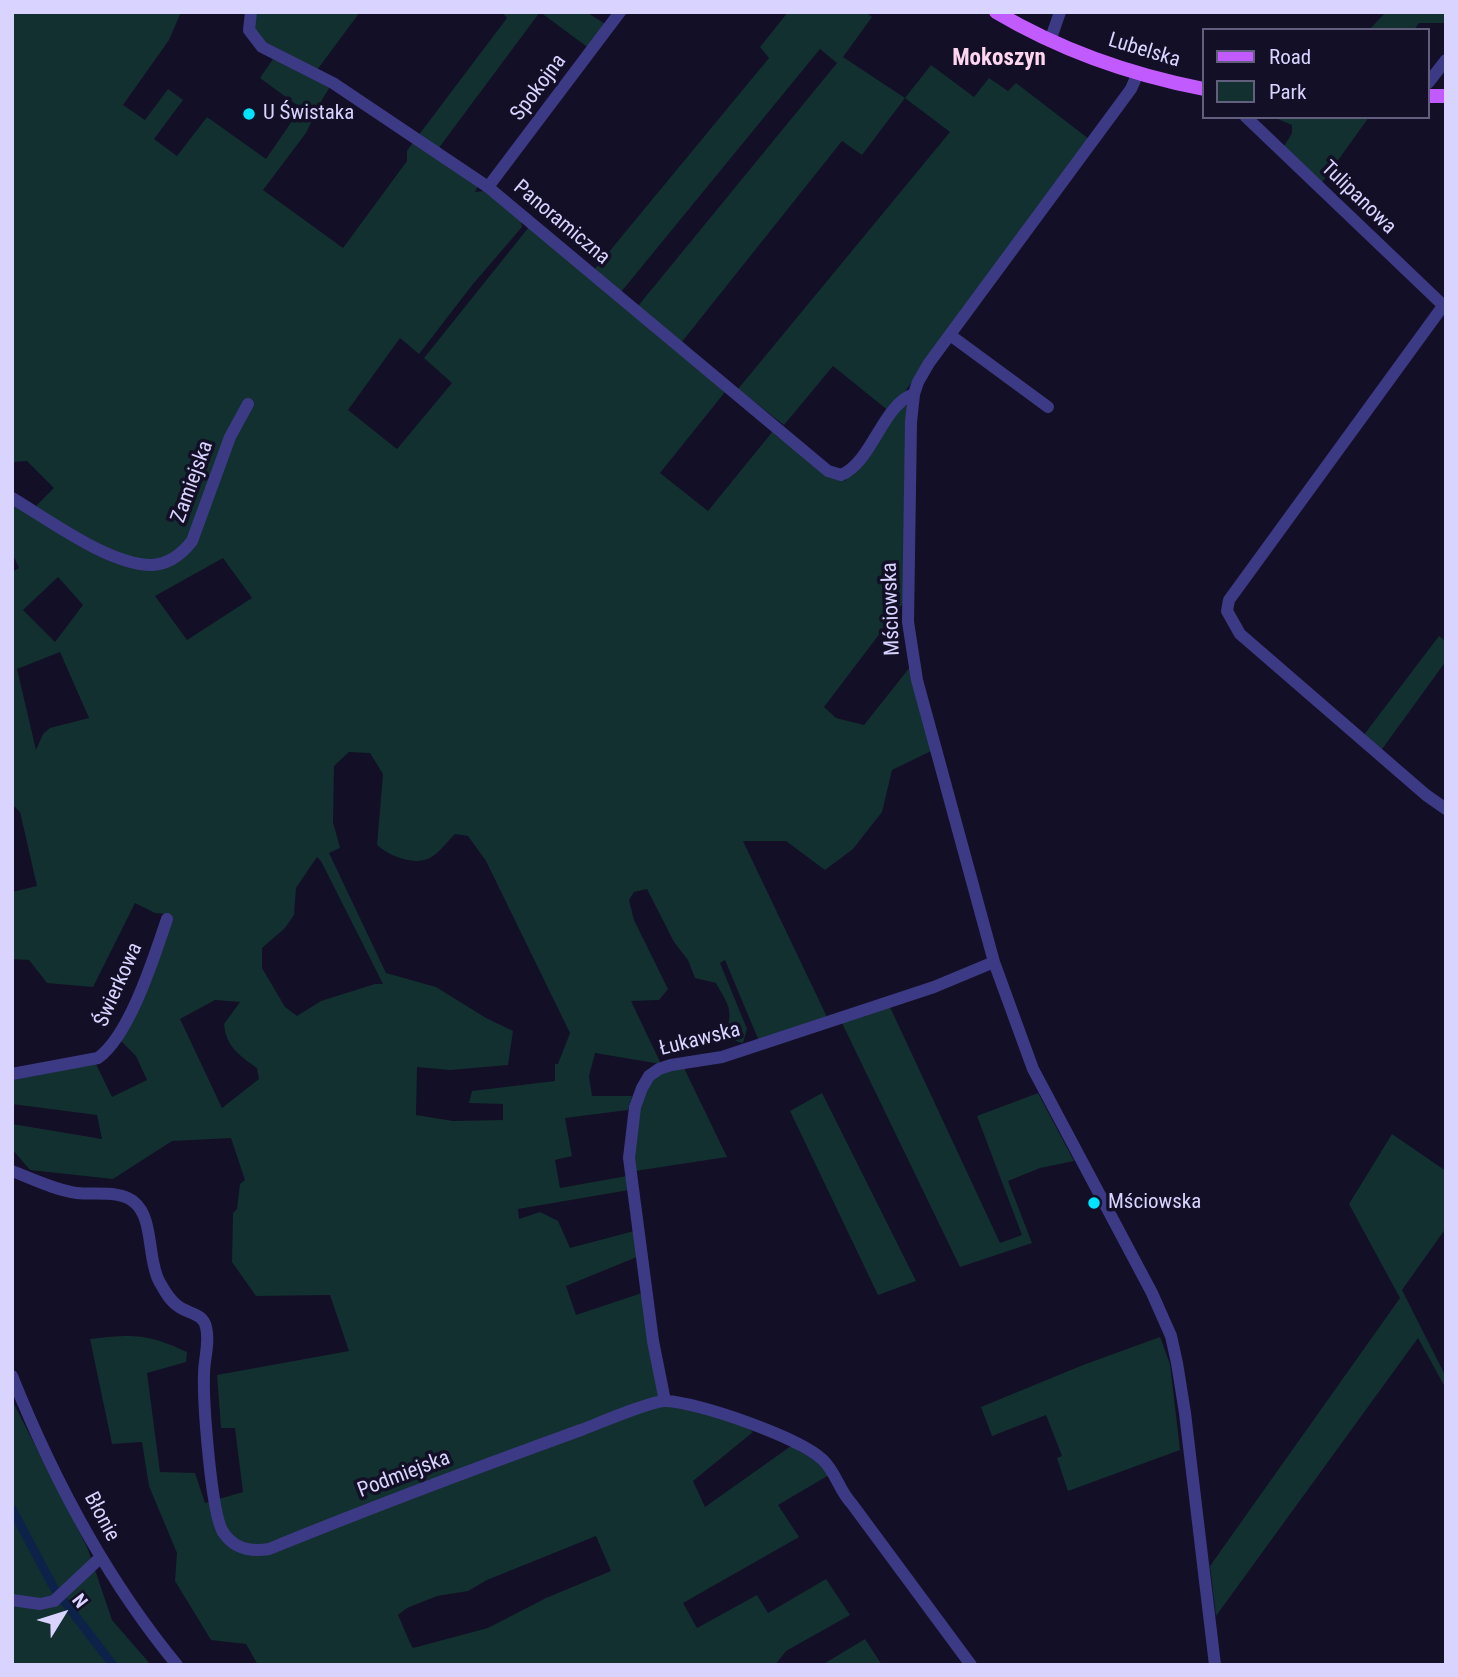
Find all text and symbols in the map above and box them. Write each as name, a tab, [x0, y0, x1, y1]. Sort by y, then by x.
street label: Lubelska	[1105, 28, 1183, 74]
legend	[1202, 28, 1430, 119]
district label: Mokoszyn	[952, 45, 1046, 73]
text: Road	[1269, 45, 1311, 69]
street label: Spokojna	[506, 50, 572, 126]
text: Park	[1269, 80, 1306, 104]
place label: U Świstaka	[263, 101, 354, 127]
marker: U Świstaka	[241, 106, 257, 122]
street label: Tulipanowa	[1315, 156, 1401, 240]
street label: Panoramiczna	[508, 175, 614, 271]
street label: Zamiejska	[167, 438, 219, 526]
street label: Mściowska	[878, 562, 906, 656]
street label: Świerkowa	[89, 939, 149, 1031]
street label: Łukawska	[657, 1018, 743, 1062]
place label: Mściowska	[1108, 1190, 1201, 1216]
marker: Mściowska	[1086, 1195, 1102, 1211]
street label: Podmiejska	[354, 1446, 454, 1504]
street label: Błonie	[78, 1488, 124, 1546]
north arrow	[28, 1579, 98, 1649]
text: N	[67, 1589, 93, 1612]

